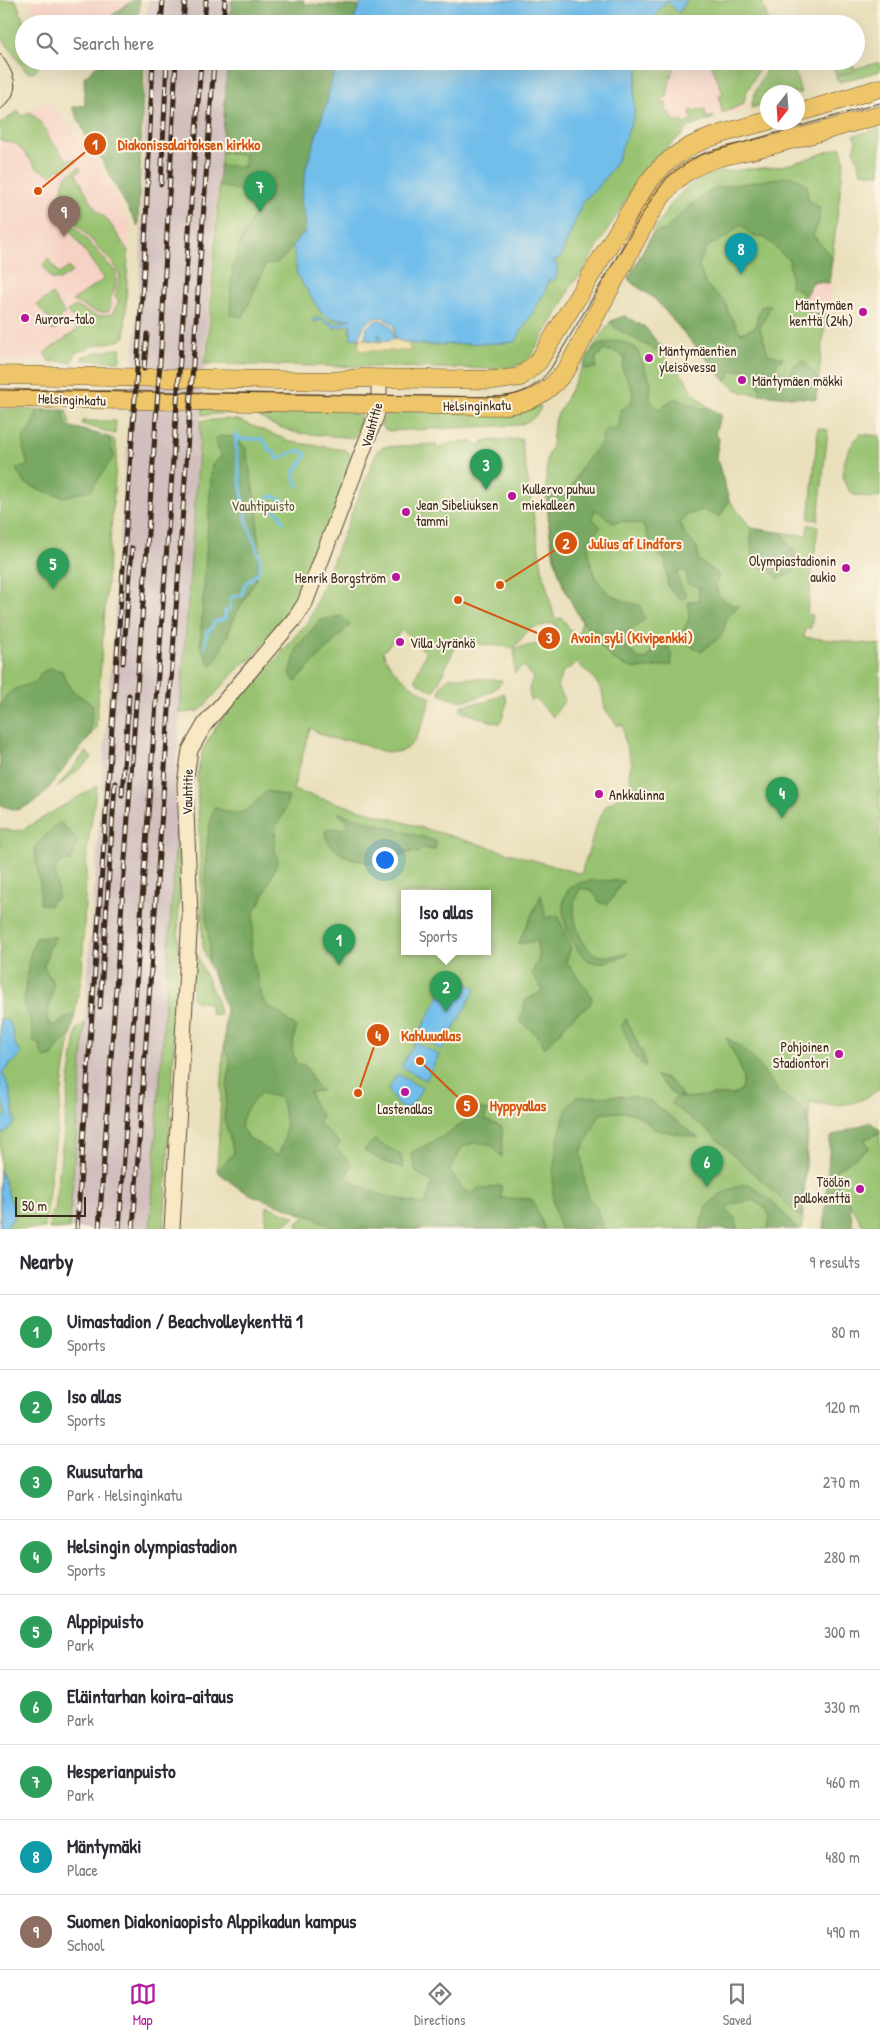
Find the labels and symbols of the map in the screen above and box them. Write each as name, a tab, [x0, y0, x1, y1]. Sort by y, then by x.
north arrow	[760, 85, 805, 130]
callout: Diakonissalaitoksen kirkko	[82, 129, 270, 159]
text: 1	[92, 134, 98, 155]
text: Diakonissalaitoksen kirkko	[118, 134, 260, 155]
pin: 7	[244, 171, 276, 212]
pin: 9	[48, 196, 80, 237]
pin: 8	[725, 233, 757, 274]
place label: Mäntymäen kenttä (24h)	[789, 295, 853, 330]
marker: Mäntymäen kenttä (24h)	[857, 306, 869, 318]
place label: Aurora-talo	[35, 309, 95, 328]
marker: Aurora-talo	[19, 312, 31, 324]
place label: Mäntymäentien yleisövessa	[659, 341, 737, 377]
marker: Mäntymäentien yleisövessa	[643, 352, 655, 364]
place label: Mäntymäen mökki	[752, 371, 843, 391]
marker: Mäntymäen mökki	[736, 374, 748, 386]
street label: Helsinginkatu	[38, 388, 107, 411]
street label: Helsinginkatu	[443, 395, 512, 416]
street label: Vauhtitie	[355, 400, 387, 450]
pin: 3	[470, 449, 502, 490]
place label: Kullervo puhuu miekalleen	[522, 479, 595, 514]
marker: Kullervo puhuu miekalleen	[506, 490, 518, 502]
place label: Jean Sibeliuksen tammi	[416, 495, 498, 530]
park label: Vauhtipuisto	[231, 496, 295, 516]
marker: Jean Sibeliuksen tammi	[400, 506, 412, 518]
callout: Julius af Lindfors	[553, 528, 692, 558]
text: 2	[562, 533, 570, 554]
text: Julius af Lindfors	[588, 533, 682, 554]
pin: 5	[37, 548, 69, 589]
place label: Olympiastadionin aukio	[749, 551, 836, 586]
marker: Olympiastadionin aukio	[840, 562, 852, 574]
place label: Henrik Borgström	[295, 568, 386, 588]
marker: Henrik Borgström	[390, 571, 402, 583]
callout: Avoin syli (Kivipenkki)	[536, 623, 703, 653]
text: 3	[546, 627, 553, 648]
text: Avoin syli (Kivipenkki)	[571, 627, 693, 649]
place label: Villa Jyränkö	[410, 633, 476, 653]
marker: Villa Jyränkö	[394, 636, 406, 648]
street label: Vauhtitie	[177, 768, 197, 815]
pin: 4	[766, 777, 798, 818]
place label: Ankkalinna	[609, 785, 665, 804]
marker: Ankkalinna	[593, 788, 605, 800]
your location	[372, 847, 398, 873]
pin: 1	[323, 924, 355, 965]
pin: 2	[430, 971, 462, 1012]
callout: Kahluuallas	[366, 1020, 471, 1050]
text: 4	[375, 1025, 381, 1046]
text: Kahluuallas	[401, 1025, 461, 1046]
place label: Pohjoinen Stadiontori	[773, 1037, 829, 1072]
marker: Pohjoinen Stadiontori	[833, 1048, 845, 1060]
marker: Lastenallas	[399, 1086, 411, 1098]
callout: Hyppyallas	[454, 1091, 556, 1121]
text: 5	[464, 1095, 471, 1116]
text: Hyppyallas	[490, 1095, 546, 1117]
place label: Lastenallas	[377, 1099, 433, 1118]
pin: 6	[691, 1146, 723, 1187]
place label: Töölön pallokenttä	[794, 1172, 850, 1208]
marker: Töölön pallokenttä	[854, 1183, 866, 1195]
scale bar	[15, 1194, 86, 1217]

